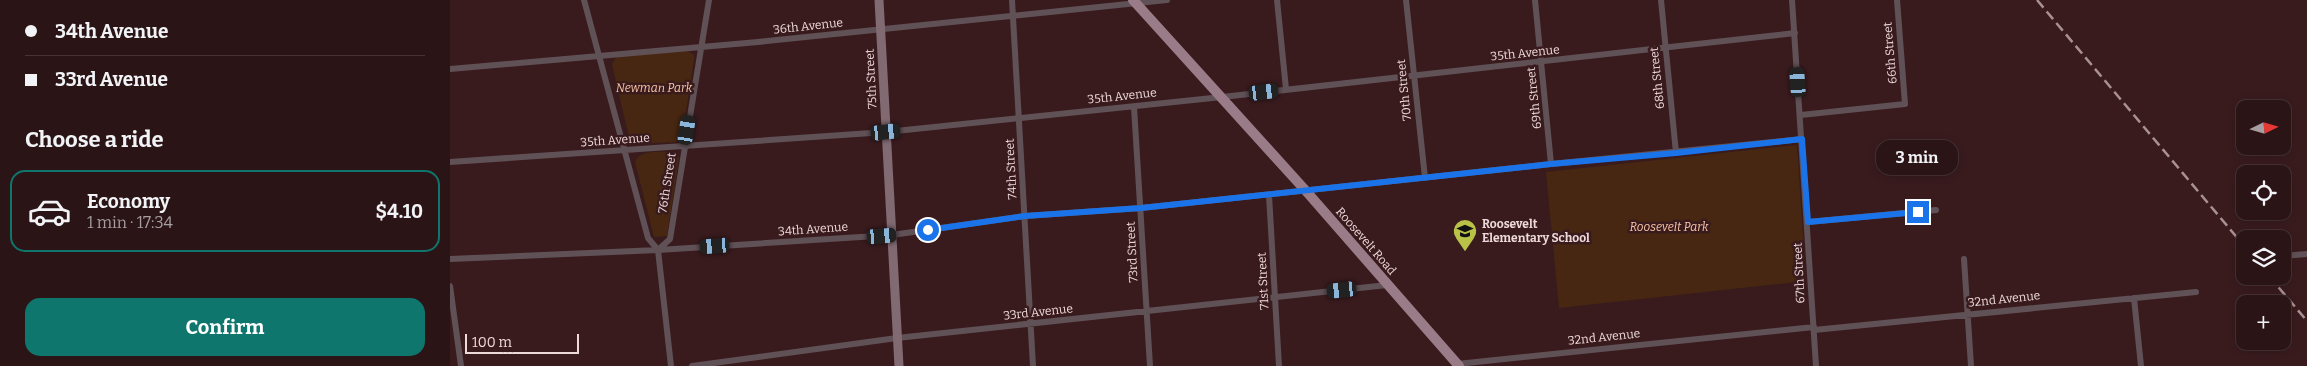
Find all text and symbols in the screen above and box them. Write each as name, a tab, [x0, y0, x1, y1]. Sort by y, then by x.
street label: 36th Avenue	[772, 15, 844, 37]
text: 34th Avenue	[55, 20, 168, 43]
street label: 66th Street	[1880, 21, 1900, 85]
street label: 35th Avenue	[1490, 42, 1560, 64]
street label: 68th Street	[1647, 46, 1667, 110]
street label: 75th Street	[862, 48, 880, 109]
street label: 70th Street	[1394, 58, 1414, 121]
street label: 69th Street	[1524, 66, 1544, 130]
car	[1789, 67, 1806, 97]
text: 33rd Avenue	[55, 68, 168, 91]
park label: Newman Park	[616, 81, 693, 95]
car	[1248, 83, 1279, 101]
street label: 35th Avenue	[1087, 85, 1157, 107]
north arrow	[2236, 100, 2291, 155]
map controls	[2236, 100, 2291, 350]
car	[677, 114, 696, 146]
car	[870, 123, 901, 141]
text: Choose a ride	[25, 126, 164, 153]
street label: 35th Avenue	[580, 131, 650, 149]
street label: 74th Street	[1002, 138, 1020, 200]
callout: 3 min	[1877, 140, 1959, 174]
text: 3 min	[1896, 148, 1938, 167]
street label: 76th Street	[655, 151, 679, 214]
button: locate	[2236, 165, 2291, 220]
icon: car	[27, 189, 72, 234]
text: Economy	[87, 190, 170, 213]
text: $4.10	[376, 200, 423, 223]
route end	[1907, 201, 1929, 223]
street label: Roosevelt Road	[1333, 204, 1399, 278]
text: 1 min · 17:34	[87, 213, 173, 232]
place label: Roosevelt Elementary School	[1482, 217, 1590, 245]
school or university icon: Roosevelt Elementary School	[1452, 218, 1478, 252]
route start	[917, 219, 939, 241]
street label: 34th Avenue	[778, 220, 848, 238]
park label: Roosevelt Park	[1629, 220, 1709, 234]
street label: 73rd Street	[1123, 221, 1141, 283]
car	[866, 227, 897, 245]
button: layers	[2236, 230, 2291, 285]
car	[699, 237, 730, 255]
street label: 67th Street	[1790, 242, 1808, 304]
street label: 71st Street	[1254, 251, 1271, 310]
car	[1326, 281, 1357, 299]
street label: 32nd Avenue	[1967, 288, 2041, 310]
button: +	[2236, 295, 2291, 350]
button: Confirm	[25, 298, 425, 356]
street label: 33rd Avenue	[1002, 301, 1074, 323]
street label: 32nd Avenue	[1567, 326, 1641, 348]
scale bar	[465, 331, 579, 354]
text: 100 m	[472, 334, 512, 351]

